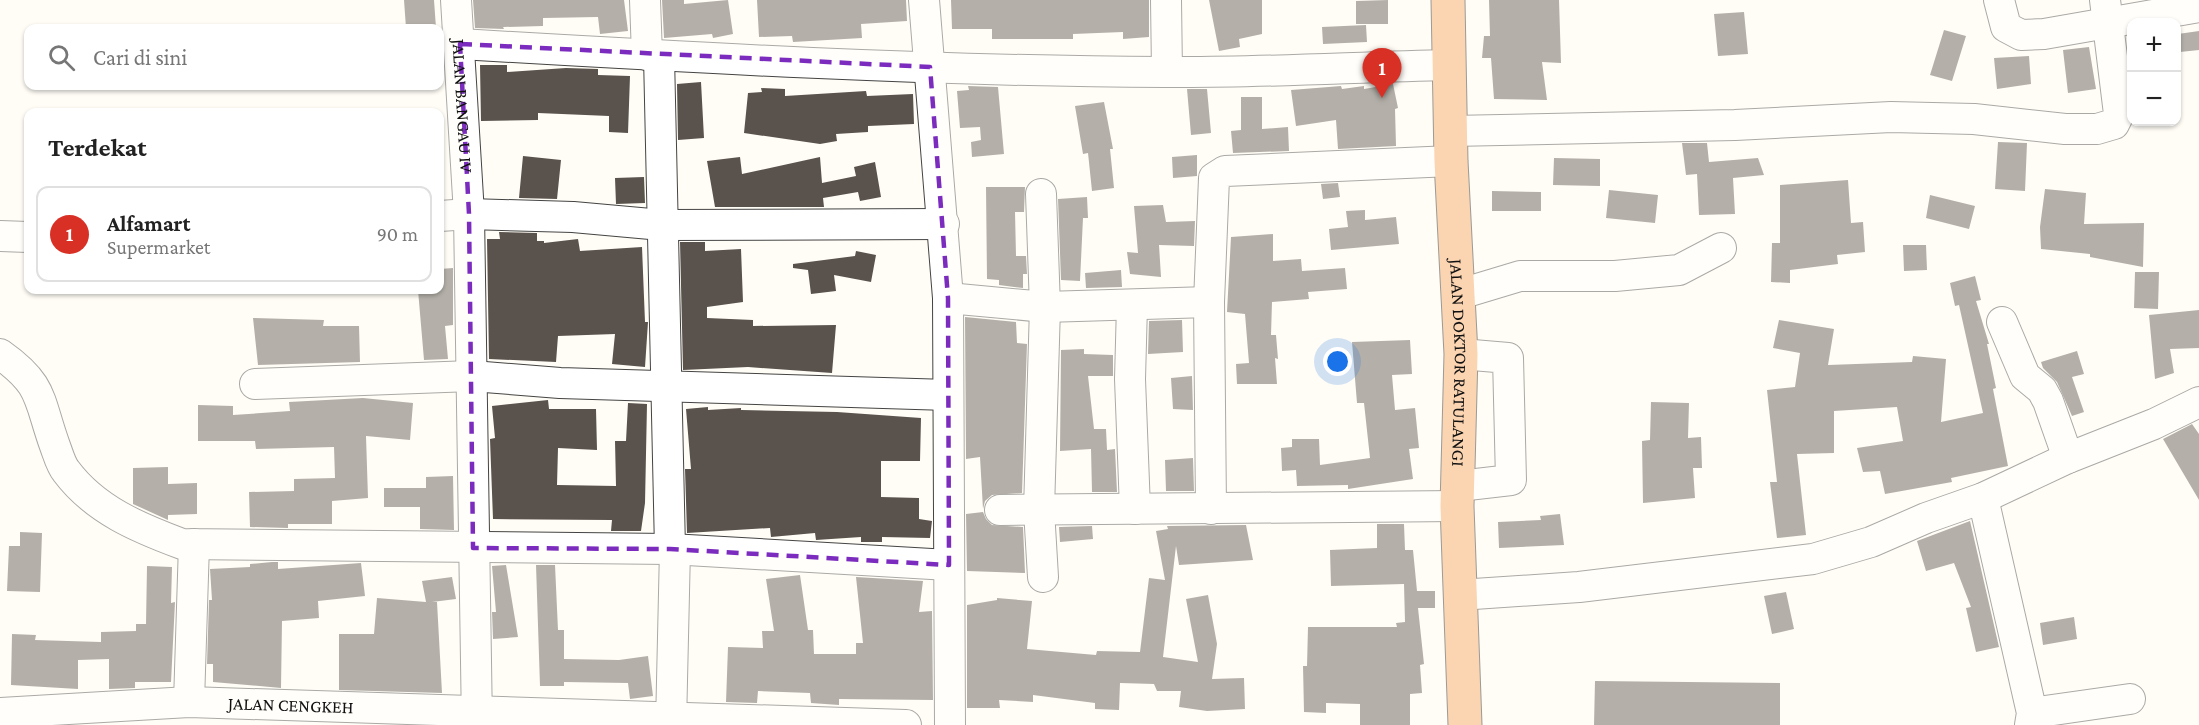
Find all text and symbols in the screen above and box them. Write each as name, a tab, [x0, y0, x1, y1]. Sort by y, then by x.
map controls	[2127, 18, 2181, 126]
button: +	[2127, 18, 2181, 72]
search box	[24, 24, 444, 90]
street label: JALAN BANGAU IV	[448, 36, 477, 174]
icon: search	[45, 41, 78, 74]
text: Cari di sini	[93, 45, 187, 70]
pin: 1	[1362, 48, 1402, 98]
button: −	[2127, 72, 2181, 126]
text: Terdekat	[48, 133, 147, 162]
text: Alfamart	[107, 211, 190, 236]
text: 1	[66, 223, 73, 245]
text: 90 m	[377, 223, 418, 245]
text: Supermarket	[107, 236, 210, 258]
street label: JALAN DOKTOR RATULANGI	[1446, 256, 1471, 467]
your location	[1323, 347, 1352, 376]
street label: JALAN CENGKEH	[226, 693, 354, 717]

